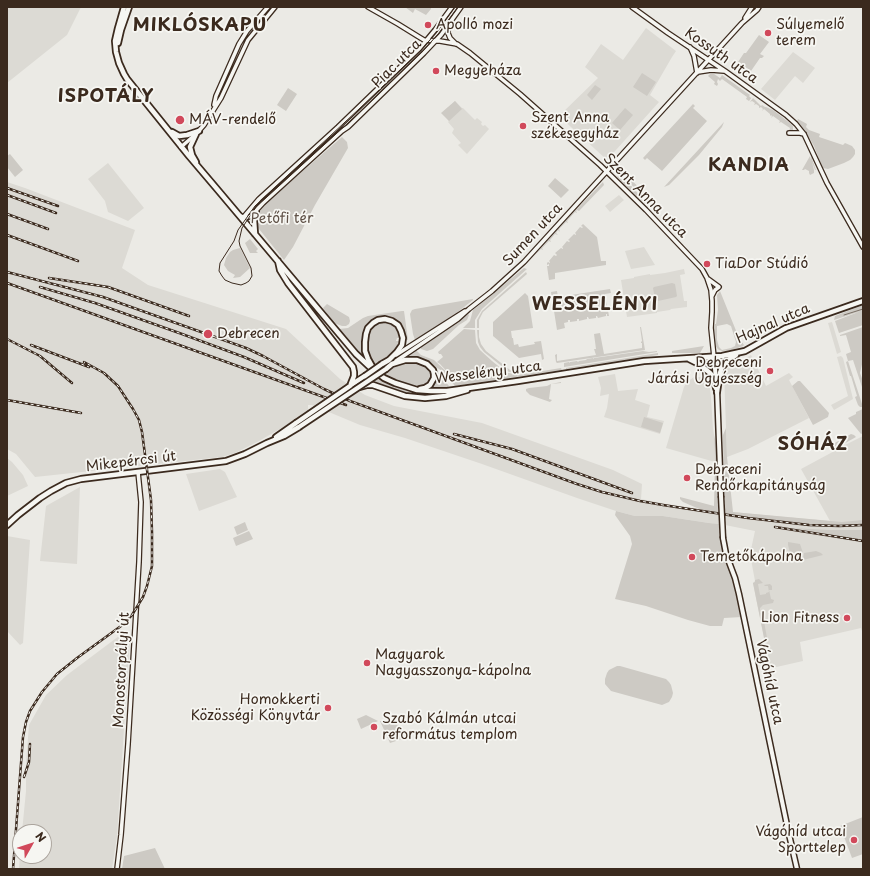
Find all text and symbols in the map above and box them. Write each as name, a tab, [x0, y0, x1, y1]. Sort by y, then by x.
district label: MIKLÓSKAPU	[134, 15, 266, 37]
place label: Apolló mozi	[436, 17, 513, 33]
place label: Súlyemelő terem	[776, 17, 845, 50]
marker: Apolló mozi	[423, 20, 433, 30]
street label: Kossuth utca	[681, 25, 761, 87]
marker: Súlyemelő terem	[763, 28, 773, 38]
street label: Piac utca	[369, 36, 425, 92]
place label: Megyeháza	[444, 63, 521, 79]
marker: Megyeháza	[431, 66, 441, 76]
district label: ISPOTÁLY	[58, 86, 154, 108]
place label: Szent Anna székesegyház	[531, 110, 619, 142]
place label: MÁV-rendelő	[189, 112, 276, 128]
marker: MÁV-rendelő	[174, 114, 186, 126]
marker: Szent Anna székesegyház	[518, 121, 528, 131]
street label: Szent Anna utca	[599, 150, 691, 242]
district label: KANDIA	[708, 155, 790, 177]
street label: Sumen utca	[500, 200, 566, 270]
park label: Petőfi tér	[251, 211, 313, 227]
place label: TiaDor Stúdió	[715, 256, 808, 272]
marker: TiaDor Stúdió	[702, 259, 712, 269]
district label: WESSELÉNYI	[531, 294, 659, 316]
street label: Hajnal utca	[734, 300, 812, 348]
place label: Debrecen	[217, 326, 280, 342]
marker: Debrecen	[202, 328, 214, 340]
place label: Debreceni Járási Ügyészség	[648, 355, 762, 388]
street label: Wesselényi utca	[434, 358, 542, 388]
marker: Debreceni Járási Ügyészség	[765, 366, 775, 376]
district label: SÓHÁZ	[777, 434, 849, 456]
street label: Mikepércsi út	[85, 448, 177, 476]
place label: Debreceni Rendőrkapitányság	[695, 462, 826, 494]
marker: Debreceni Rendőrkapitányság	[682, 473, 692, 483]
place label: Temetőkápolna	[700, 549, 803, 565]
marker: Temetőkápolna	[687, 552, 697, 562]
place label: Lion Fitness	[761, 610, 839, 626]
street label: Monostorpályi út	[111, 612, 133, 728]
marker: Lion Fitness	[842, 613, 852, 623]
street label: Vágóhíd utca	[752, 638, 786, 726]
place label: Magyarok Nagyasszonya-kápolna	[375, 647, 531, 680]
marker: Magyarok Nagyasszonya-kápolna	[362, 658, 372, 668]
place label: Homokkerti Közösségi Könyvtár	[191, 692, 320, 724]
marker: Homokkerti Közösségi Könyvtár	[323, 703, 333, 713]
place label: Szabó Kálmán utcai református templom	[382, 711, 518, 744]
marker: Szabó Kálmán utcai református templom	[369, 722, 379, 732]
north arrow	[12, 824, 52, 864]
place label: Vágóhíd utcai Sporttelep	[755, 824, 846, 856]
text: N	[32, 828, 50, 845]
marker: Vágóhíd utcai Sporttelep	[849, 835, 859, 845]

